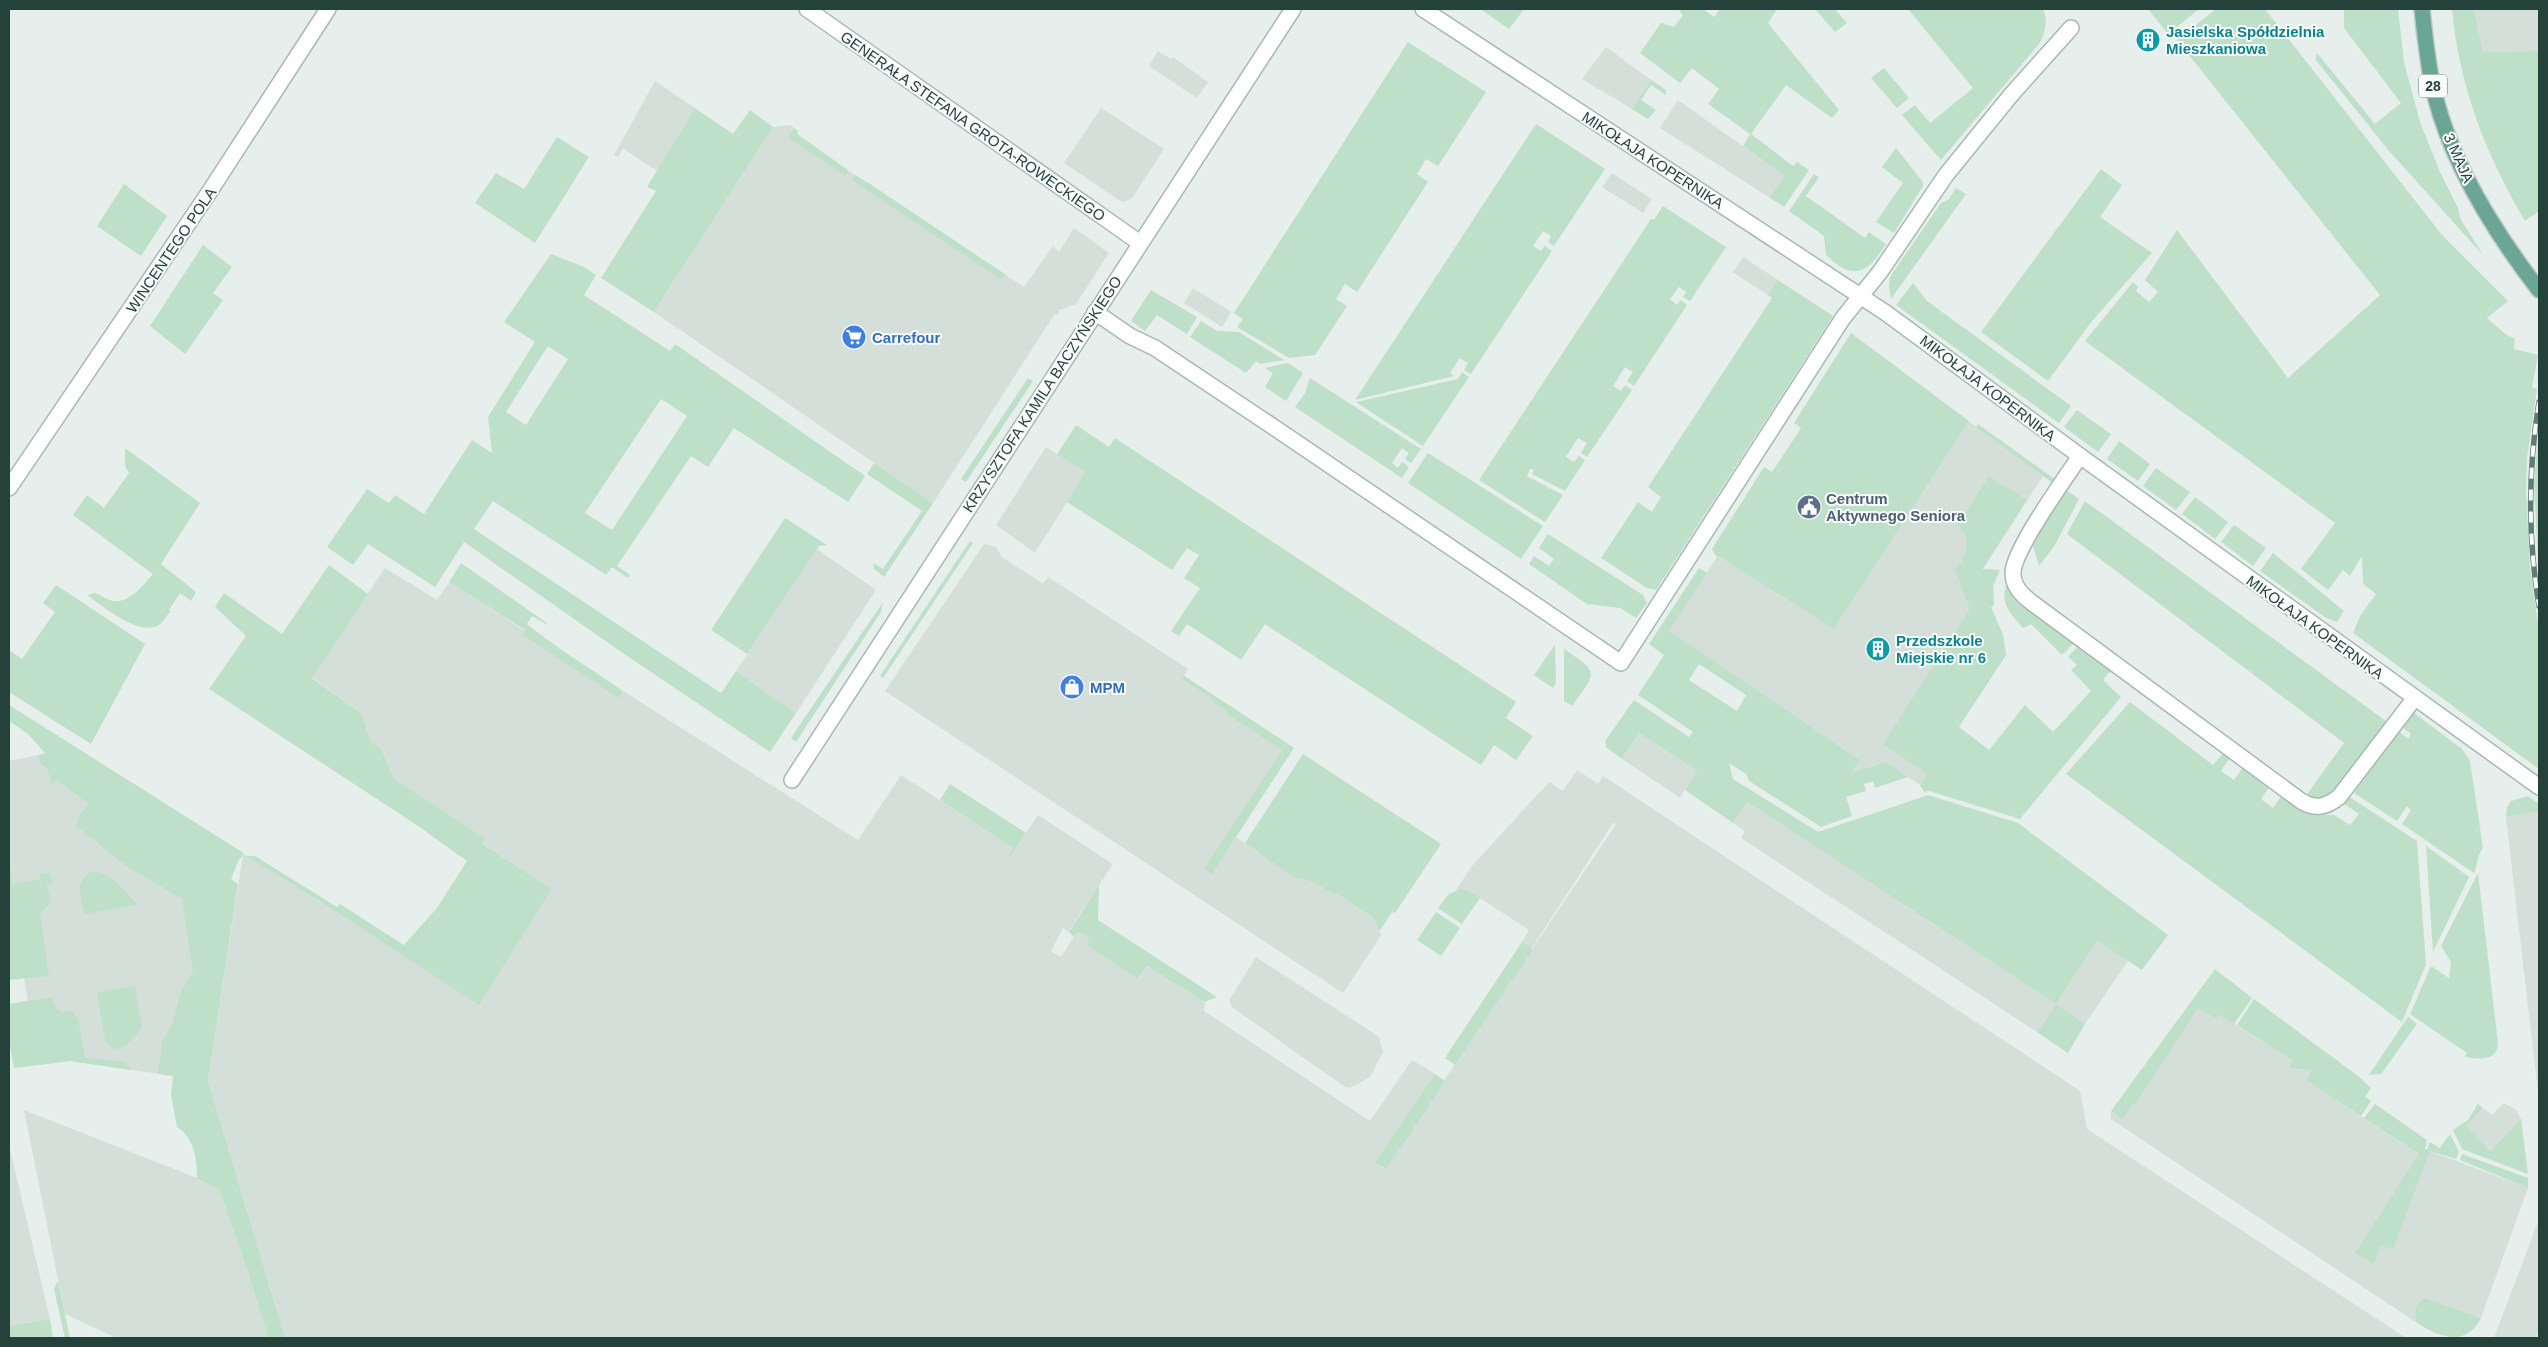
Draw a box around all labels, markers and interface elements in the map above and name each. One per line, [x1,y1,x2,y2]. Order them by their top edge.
place label: Jasielska Spółdzielnia Mieszkaniowa [2166,23,2325,57]
building icon: Jasielska Spółdzielnia Mieszkaniowa [2135,27,2161,53]
street label: GENERAŁA STEFANA GROTA-ROWECKIEGO [837,28,1109,224]
road number: 28 [2419,74,2447,98]
street label: MIKOŁAJA KOPERNIKA [1579,108,1727,212]
street label: 3 MAJA [2441,131,2477,185]
street label: WINCENTEGO POLA [123,184,219,316]
street label: KRZYSZTOFA KAMILA BACZYŃSKIEGO [959,273,1125,515]
supermarket icon: Carrefour [841,324,867,350]
place label: Carrefour [872,329,941,346]
street label: MIKOŁAJA KOPERNIKA [1917,332,2059,444]
place label: Centrum Aktywnego Seniora [1826,490,1966,524]
public building icon: Centrum Aktywnego Seniora [1796,494,1822,520]
street label: MIKOŁAJA KOPERNIKA [2243,572,2387,682]
place label: Przedszkole Miejskie nr 6 [1896,632,1986,666]
building icon: Przedszkole Miejskie nr 6 [1865,636,1891,662]
shop icon: MPM [1059,674,1085,700]
place label: MPM [1090,679,1125,696]

